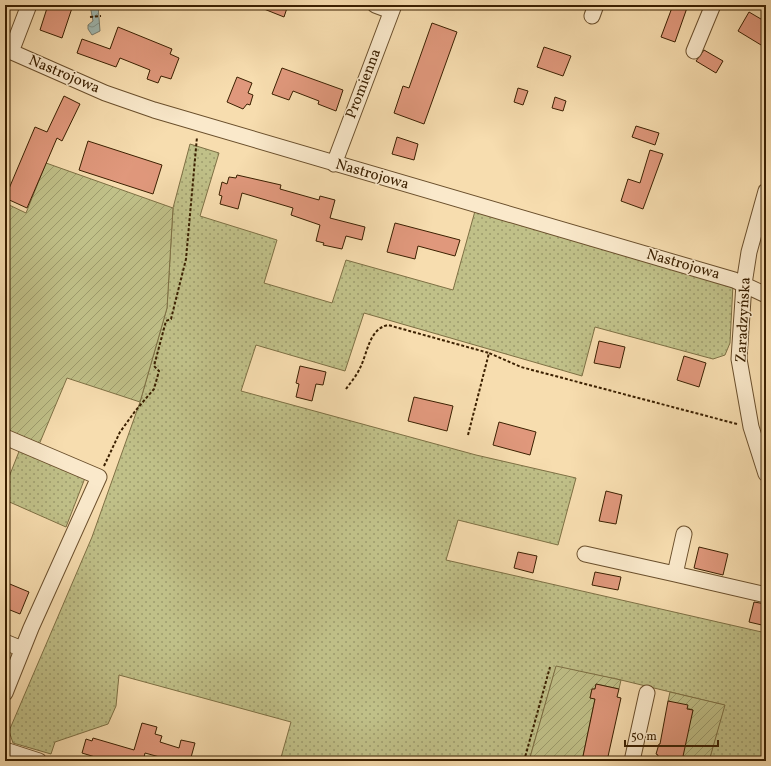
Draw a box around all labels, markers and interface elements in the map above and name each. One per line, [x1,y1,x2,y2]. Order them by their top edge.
street label: Promienna [341,46,387,122]
street label: Nastrojowa [25,51,103,99]
street label: Nastrojowa [333,154,411,196]
street label: Nastrojowa [644,244,722,286]
street label: Zaradzyńska [731,277,757,363]
scale bar [625,722,718,748]
text: 50 m [631,729,657,745]

